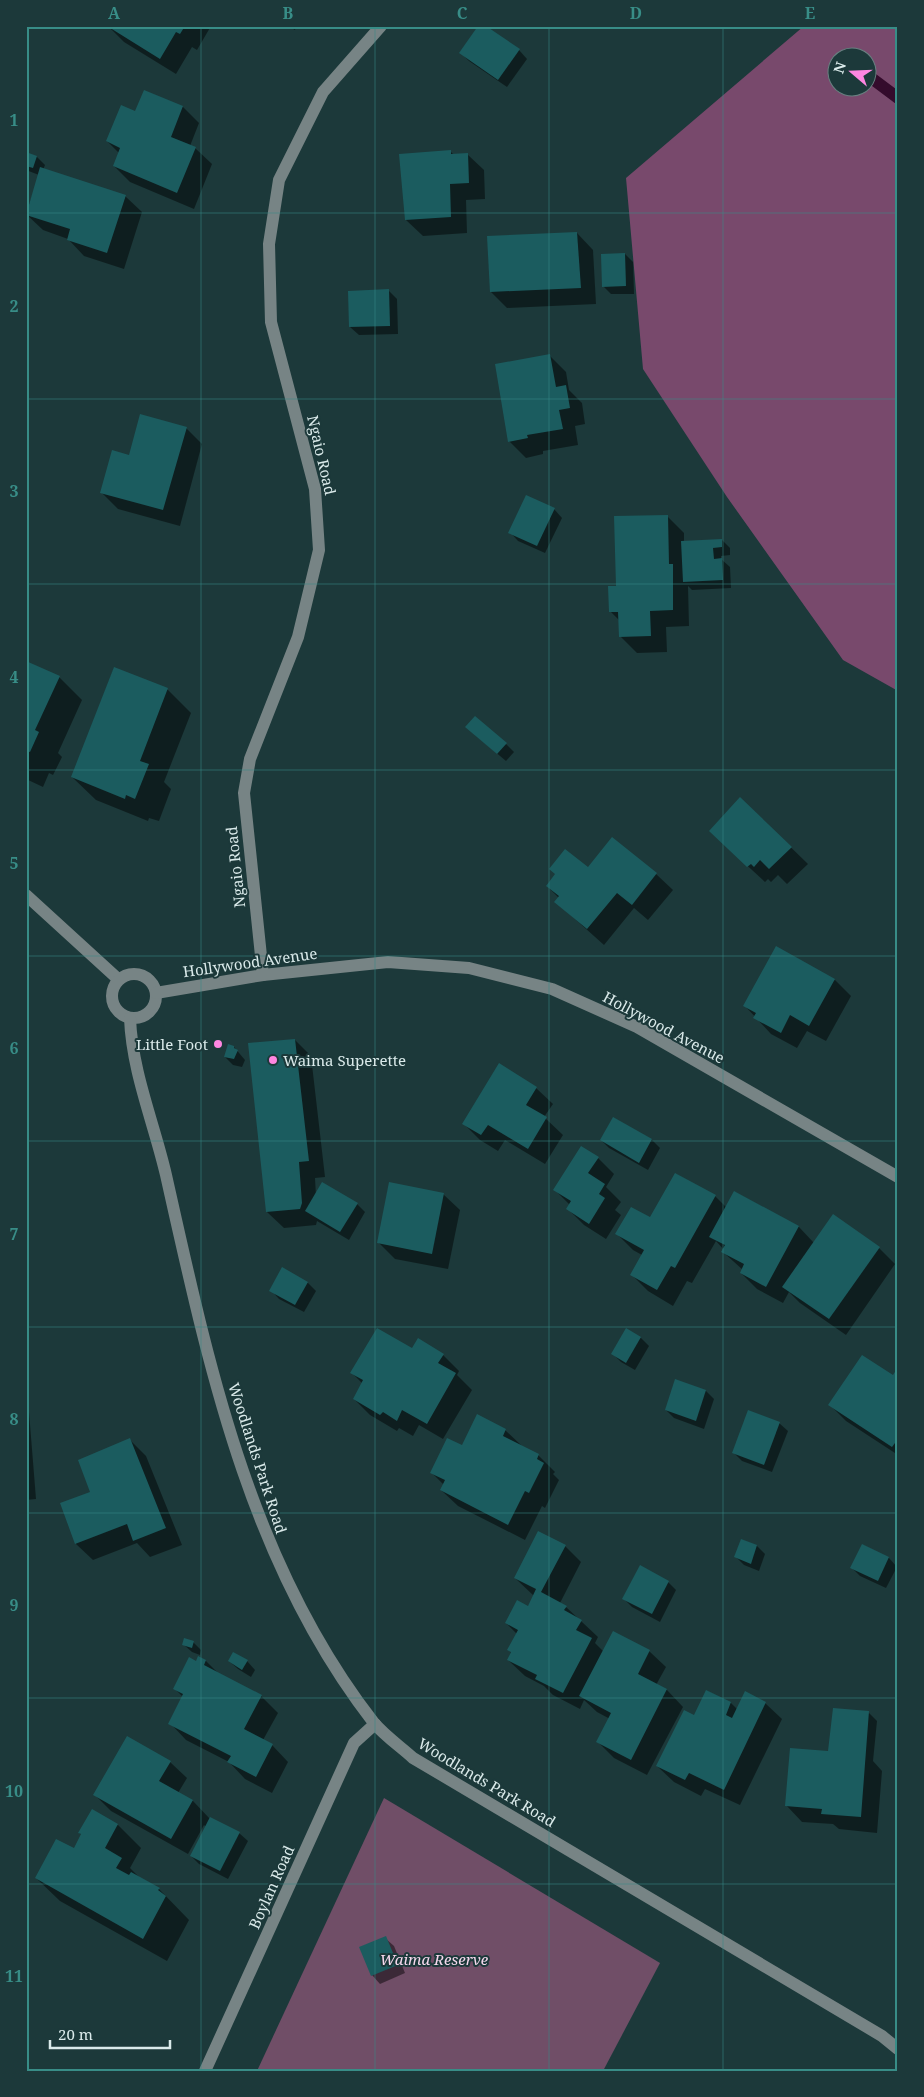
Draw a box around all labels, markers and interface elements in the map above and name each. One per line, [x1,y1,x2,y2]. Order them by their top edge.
text: A [108,2,121,24]
text: B [283,2,294,24]
text: C [457,2,468,24]
text: D [630,2,642,24]
text: E [805,2,815,24]
north arrow [826,48,876,98]
text: N [828,59,850,76]
text: 1 [9,109,19,131]
text: 2 [9,295,19,317]
street label: Ngaio Road [303,413,341,497]
text: 3 [9,480,19,502]
text: 4 [9,666,19,688]
street label: Ngaio Road [221,825,249,909]
text: 5 [9,852,19,874]
street label: Hollywood Avenue [182,943,318,981]
street label: Hollywood Avenue [600,986,728,1068]
place label: Little Foot [136,1034,208,1054]
text: 6 [9,1037,19,1059]
marker: Little Foot [212,1038,224,1050]
place label: Waima Superette [283,1050,406,1070]
marker: Waima Superette [267,1054,279,1066]
text: 7 [9,1223,19,1245]
street label: Woodlands Park Road [224,1380,292,1536]
text: 8 [9,1408,19,1430]
text: 9 [9,1594,19,1616]
street label: Woodlands Park Road [414,1733,560,1831]
text: 10 [5,1780,23,1802]
street label: Boylan Road [244,1842,298,1932]
park label: Waima Reserve [380,1949,489,1969]
text: 11 [5,1965,23,1987]
scale bar [50,2017,170,2049]
text: 20 m [58,2024,93,2044]

